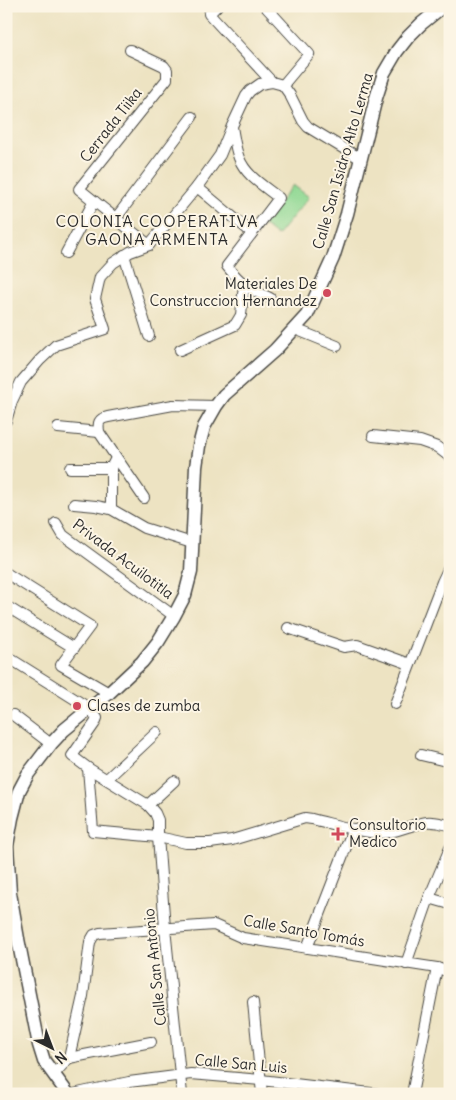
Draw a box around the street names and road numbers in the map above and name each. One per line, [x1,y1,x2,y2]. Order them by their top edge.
street label: Calle San Isidro Alto Lerma [308,70,377,251]
street label: Cerrada Tiika [75,83,146,166]
street label: Privada Acuilotitla [69,514,178,603]
street label: Calle San Antonio [139,907,170,1027]
street label: Calle Santo Tomás [242,910,366,951]
street label: Calle San Luis [194,1050,288,1077]

